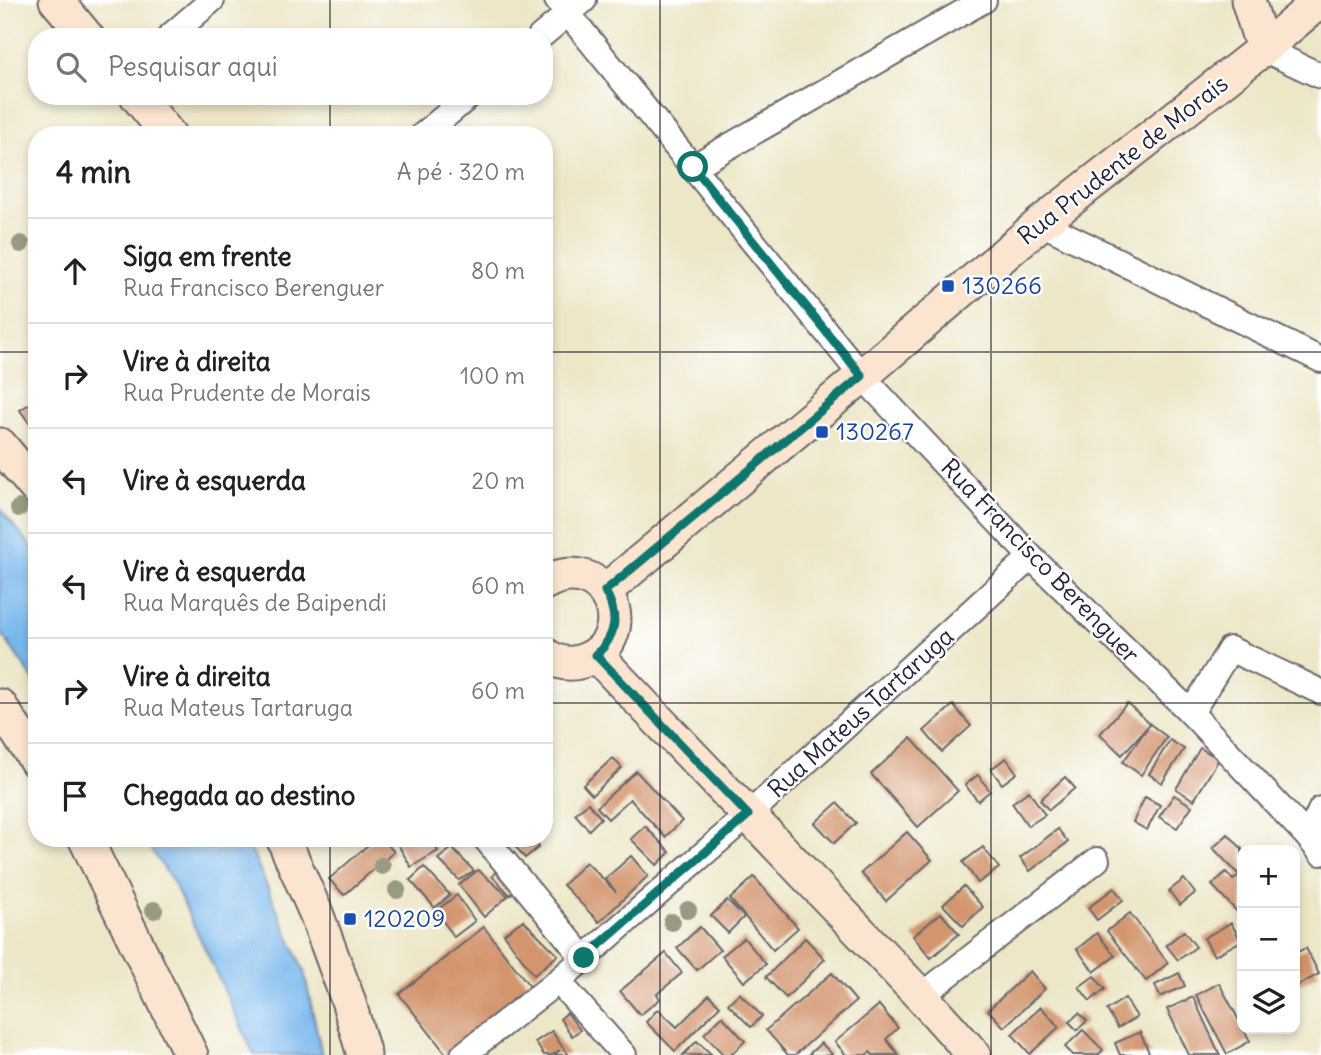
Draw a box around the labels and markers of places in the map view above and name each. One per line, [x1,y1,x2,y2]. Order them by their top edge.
place label: 130266 [962,270,1042,300]
marker: 130266 [940,278,956,294]
place label: 130267 [836,416,914,446]
marker: 130267 [814,424,830,440]
place label: 120209 [364,903,445,933]
marker: 120209 [342,911,358,927]

